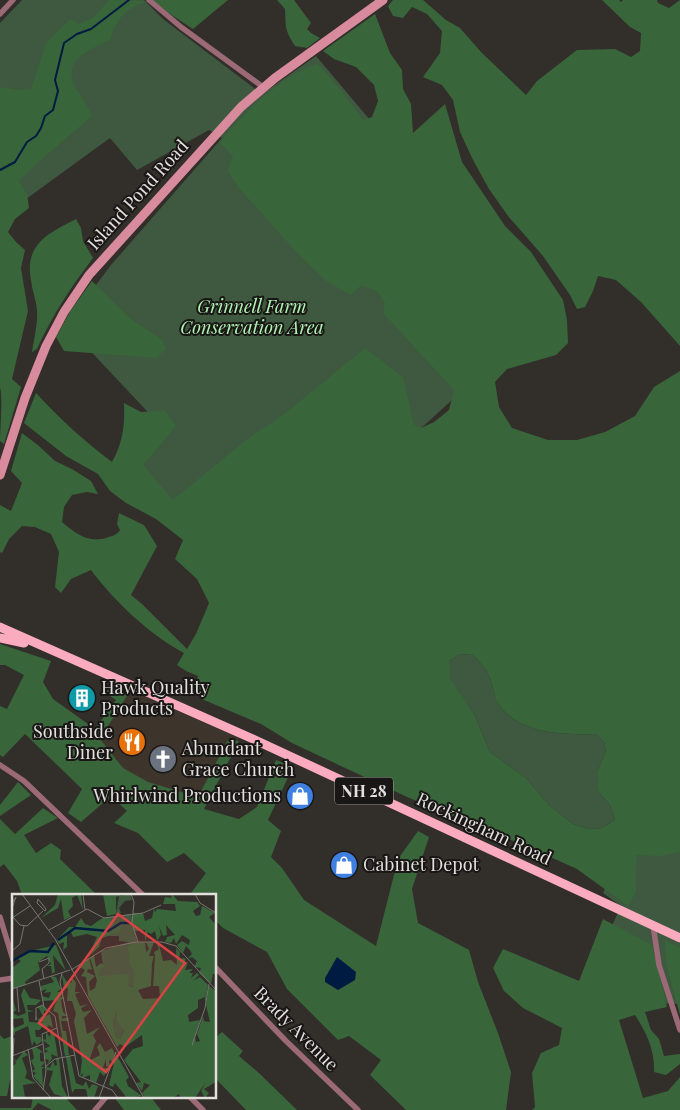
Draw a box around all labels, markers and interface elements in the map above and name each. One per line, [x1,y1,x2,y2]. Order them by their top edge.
street label: Island Pond Road [81,134,194,255]
park label: Grinnell Farm Conservation Area [180,294,324,339]
place label: Hawk Quality Products [101,675,210,720]
building icon: Hawk Quality Products [67,683,97,713]
place label: Southside Diner [33,719,113,764]
restaurant icon: Southside Diner [117,727,147,757]
place label: Abundant Grace Church [181,736,295,781]
church icon: Abundant Grace Church [148,744,178,774]
road number: NH 28 [335,778,393,804]
shop icon: Whirlwind Productions [285,781,315,811]
place label: Whirlwind Productions [92,783,281,807]
street label: Rockingham Road [413,786,556,870]
shop icon: Cabinet Depot [329,850,359,880]
place label: Cabinet Depot [363,852,480,876]
inset map [12,894,216,1098]
street label: Brady Avenue [249,981,344,1076]

